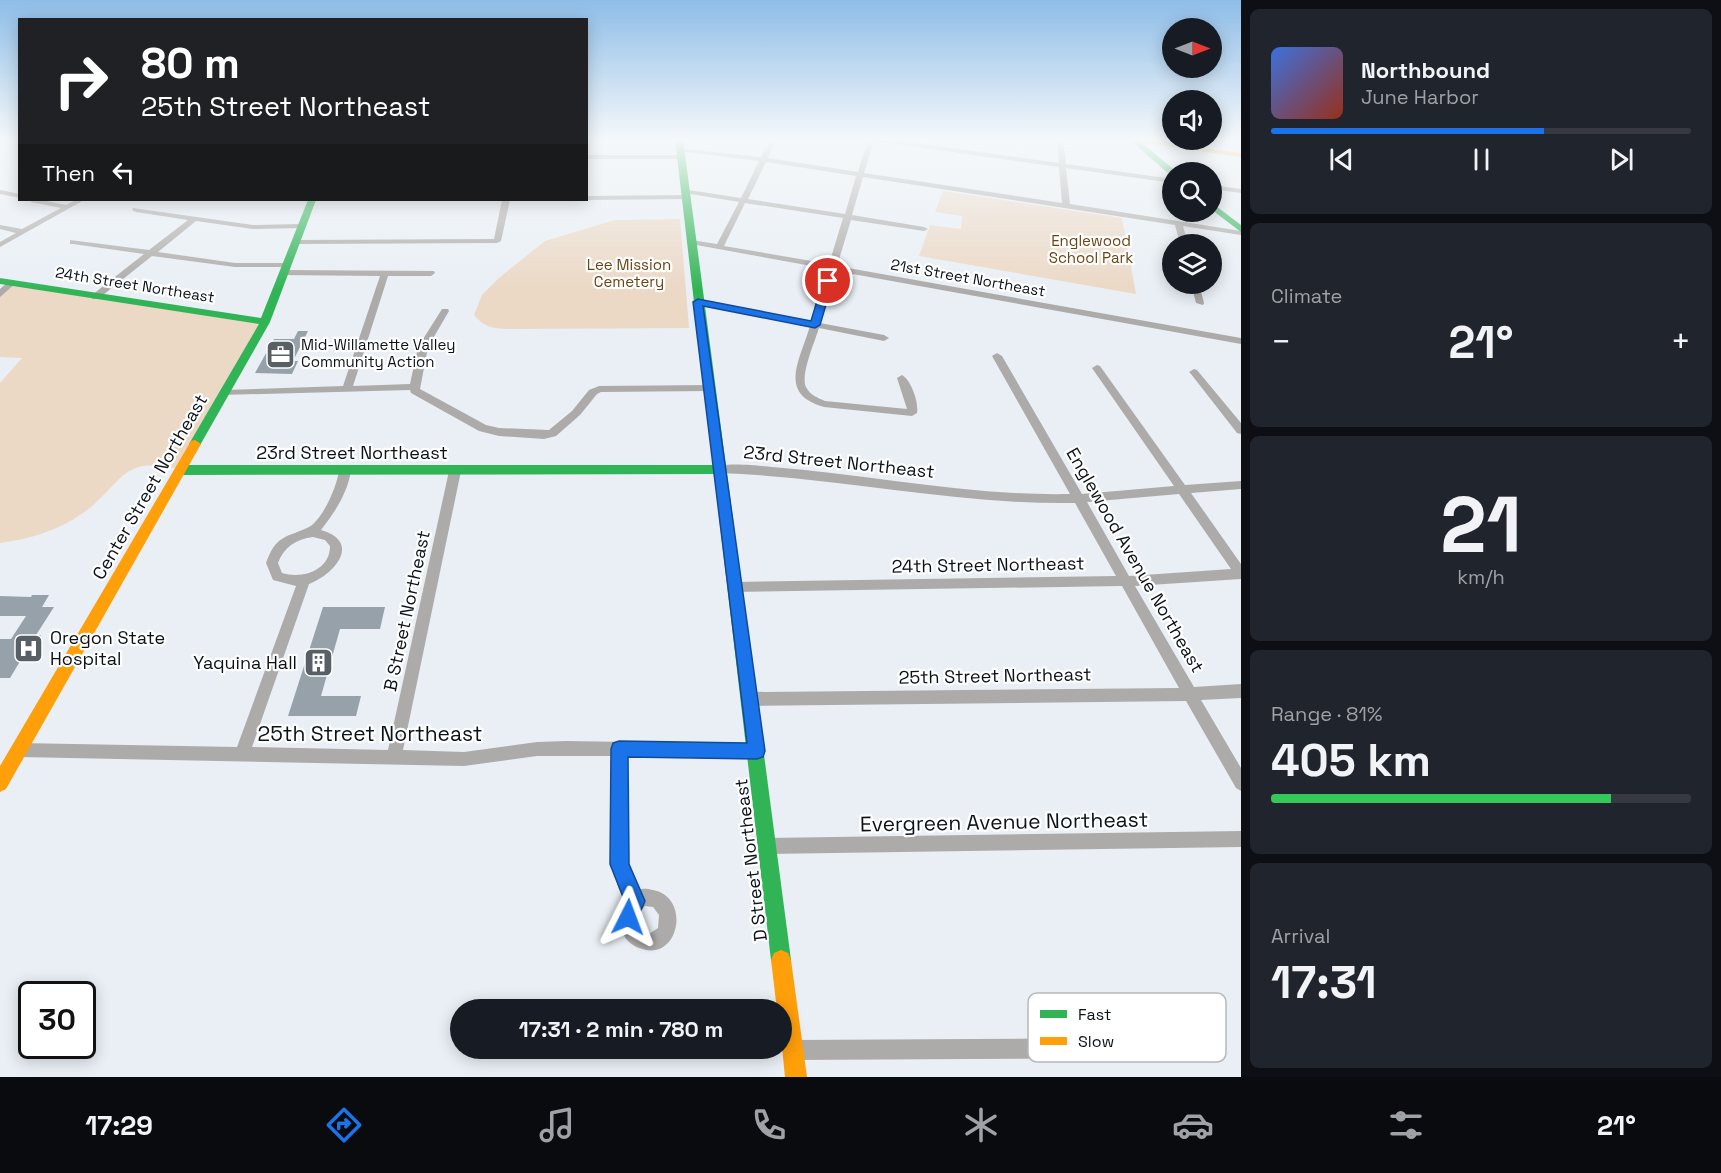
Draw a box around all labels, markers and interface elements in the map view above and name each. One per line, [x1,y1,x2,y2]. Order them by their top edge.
north arrow [1162,18,1222,78]
map controls [1162,18,1222,294]
text: 80 m [141,37,240,90]
icon: right [42,42,120,120]
text: Northbound [1361,56,1490,84]
text: June Harbor [1361,84,1479,110]
text: 25th Street Northeast [141,89,430,124]
button: sound [1162,90,1222,150]
icon: previous [1325,143,1358,176]
icon: pause [1465,143,1498,176]
icon: next [1605,143,1638,176]
icon: left [107,156,140,189]
text: Then [42,159,95,187]
button: search [1162,162,1222,222]
park label: Englewood School Park [1049,231,1133,267]
button: layers [1162,234,1222,294]
park label: Lee Mission Cemetery [587,255,671,291]
pin [802,255,853,306]
street label: 21st Street Northeast [889,255,1047,300]
street label: 24th Street Northeast [54,263,216,306]
icon: arrive [811,264,844,297]
text: Climate [1271,283,1342,309]
text: 21° [1449,314,1513,371]
text: − [1271,321,1291,363]
text: + [1671,321,1691,363]
place label: Mid-Willamette Valley Community Action [301,335,455,371]
office icon: Mid-Willamette Valley Community Action [264,338,296,370]
street label: Center Street Northeast [87,390,212,584]
street label: 23rd Street Northeast [743,440,936,483]
street label: 23rd Street Northeast [256,441,448,464]
street label: Englewood Avenue Northeast [1061,443,1209,676]
text: 21 [1440,475,1522,575]
street label: B Street Northeast [378,528,435,693]
street label: 24th Street Northeast [891,551,1085,578]
text: km/h [1457,564,1505,590]
place label: Oregon State Hospital [50,626,165,670]
hospital icon: Oregon State Hospital [13,632,45,664]
building icon: Yaquina Hall [302,647,334,679]
place label: Yaquina Hall [193,651,297,674]
street label: 25th Street Northeast [898,662,1092,689]
text: Range · 81% [1271,701,1382,727]
street label: 25th Street Northeast [257,720,483,747]
text: 405 km [1271,732,1431,789]
street label: D Street Northeast [729,777,772,943]
street label: Evergreen Avenue Northeast [860,805,1148,838]
position arrow [596,885,660,949]
text: Arrival [1271,923,1330,949]
text: 17:31 [1271,954,1377,1011]
speed limit sign: 30 [18,981,96,1059]
legend [1028,993,1226,1062]
text: Fast [1078,1004,1111,1025]
text: 17:31 · 2 min · 780 m [519,1015,723,1043]
text: Slow [1078,1031,1114,1052]
icon: directions [323,1104,365,1146]
icon: music [536,1104,578,1146]
icon: phone [748,1104,790,1146]
icon: climate [960,1104,1002,1146]
icon: car [1172,1104,1214,1146]
icon: filters [1385,1104,1427,1146]
text: 17:29 [85,1108,153,1143]
text: 21° [1597,1108,1636,1143]

